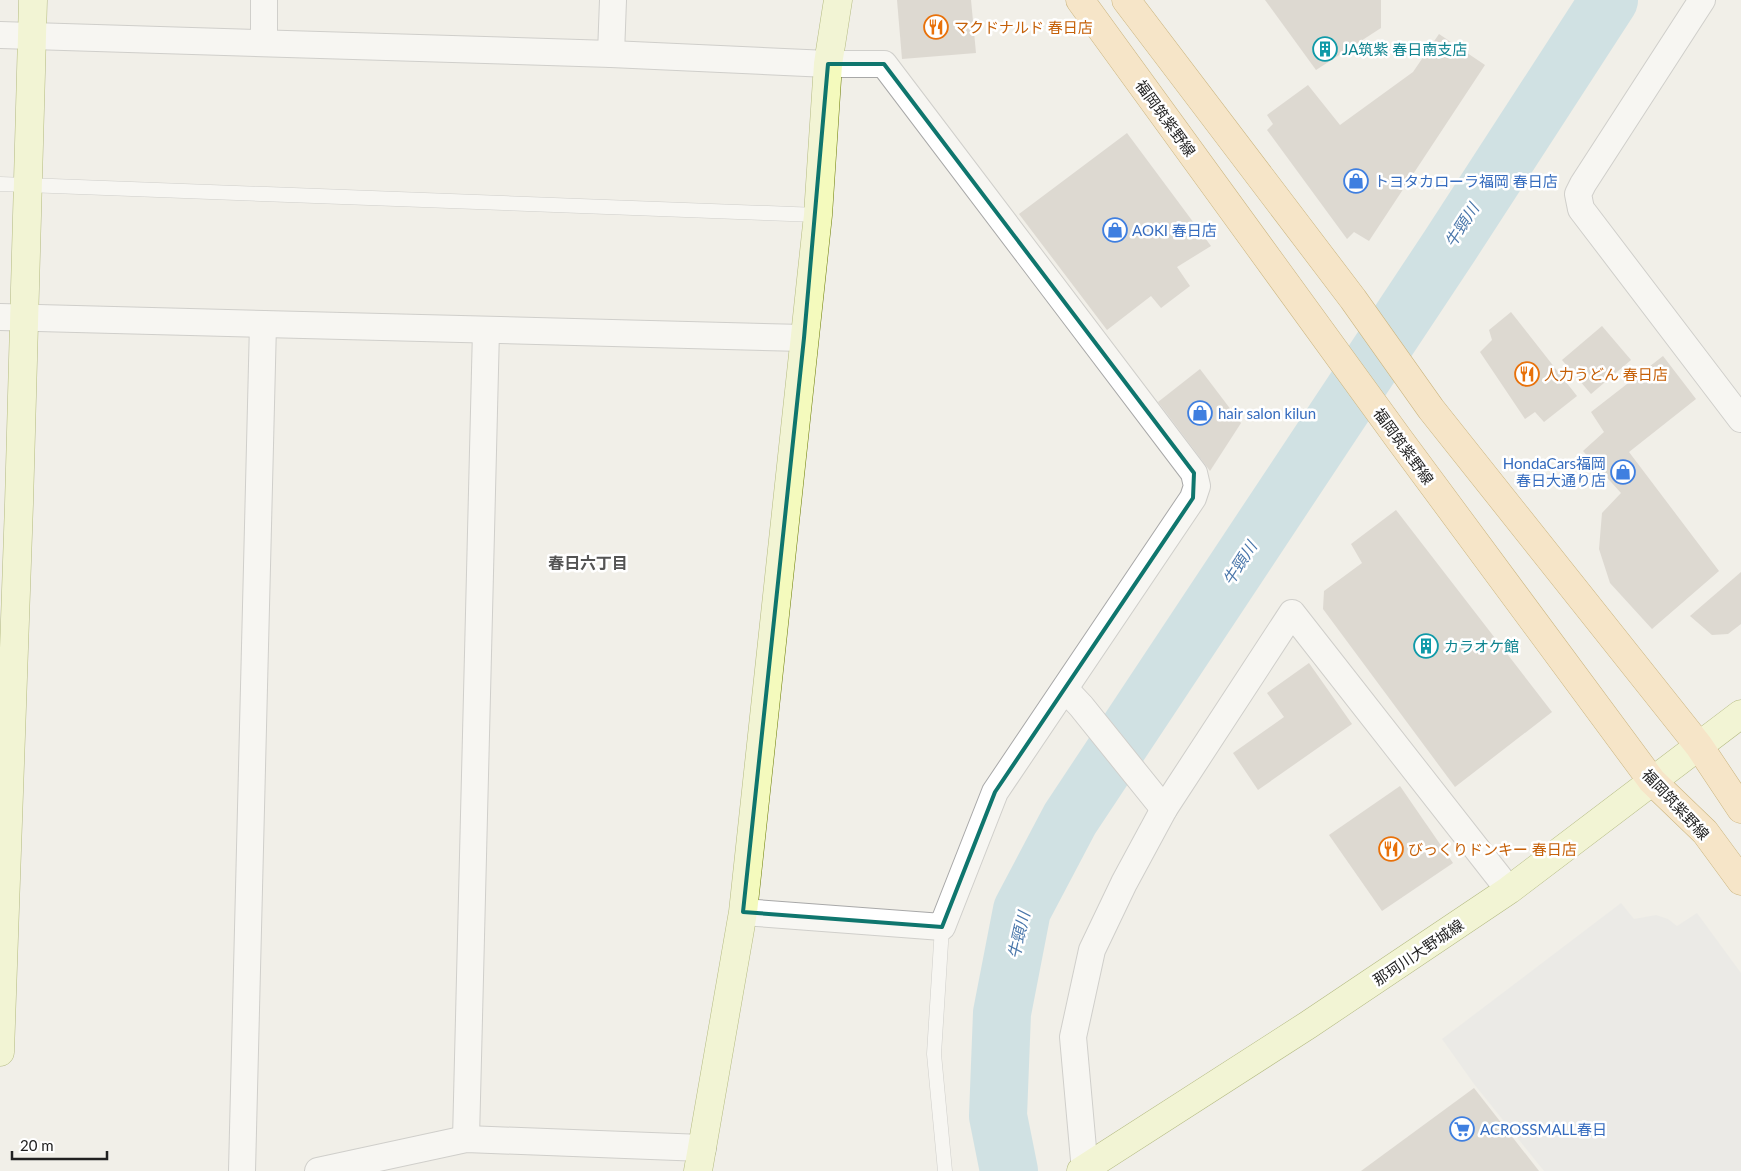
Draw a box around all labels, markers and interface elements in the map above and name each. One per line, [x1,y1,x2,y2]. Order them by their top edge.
restaurant icon: マクドナルド 春日店 [923,14,949,40]
place label: マクドナルド 春日店 [954,18,1093,36]
building icon: JA筑紫 春日南支店 [1312,36,1338,62]
place label: JA筑紫 春日南支店 [1342,40,1467,58]
street label: 福岡筑紫野線 [1132,76,1200,160]
shop icon: トヨタカローラ福岡 春日店 [1343,168,1369,194]
place label: トヨタカローラ福岡 春日店 [1374,172,1558,190]
water label: 牛頸川 [1440,198,1483,250]
shop icon: AOKI 春日店 [1102,217,1128,243]
place label: AOKI 春日店 [1132,221,1217,239]
restaurant icon: 人力うどん 春日店 [1514,361,1540,387]
place label: 人力うどん 春日店 [1544,365,1668,383]
shop icon: hair salon kilun [1187,400,1213,426]
place label: hair salon kilun [1218,404,1316,422]
street label: 福岡筑紫野線 [1370,404,1438,488]
place label: HondaCars福岡 春日大通り店 [1503,454,1606,489]
shop icon: HondaCars福岡 春日大通り店 [1610,459,1636,485]
water label: 牛頸川 [1218,536,1261,588]
district label: 春日六丁目 [548,553,628,572]
building icon: カラオケ館 [1413,633,1439,659]
place label: カラオケ館 [1444,637,1519,655]
street label: 福岡筑紫野線 [1639,765,1713,843]
restaurant icon: びっくりドンキー 春日店 [1378,836,1404,862]
place label: びっくりドンキー 春日店 [1408,840,1577,858]
water label: 牛頸川 [1003,908,1033,961]
street label: 那珂川大野城線 [1369,915,1467,989]
supermarket icon: ACROSSMALL春日 [1449,1116,1475,1142]
place label: ACROSSMALL春日 [1480,1120,1607,1138]
scale bar [12,1128,108,1160]
text: 20 m [20,1136,54,1154]

